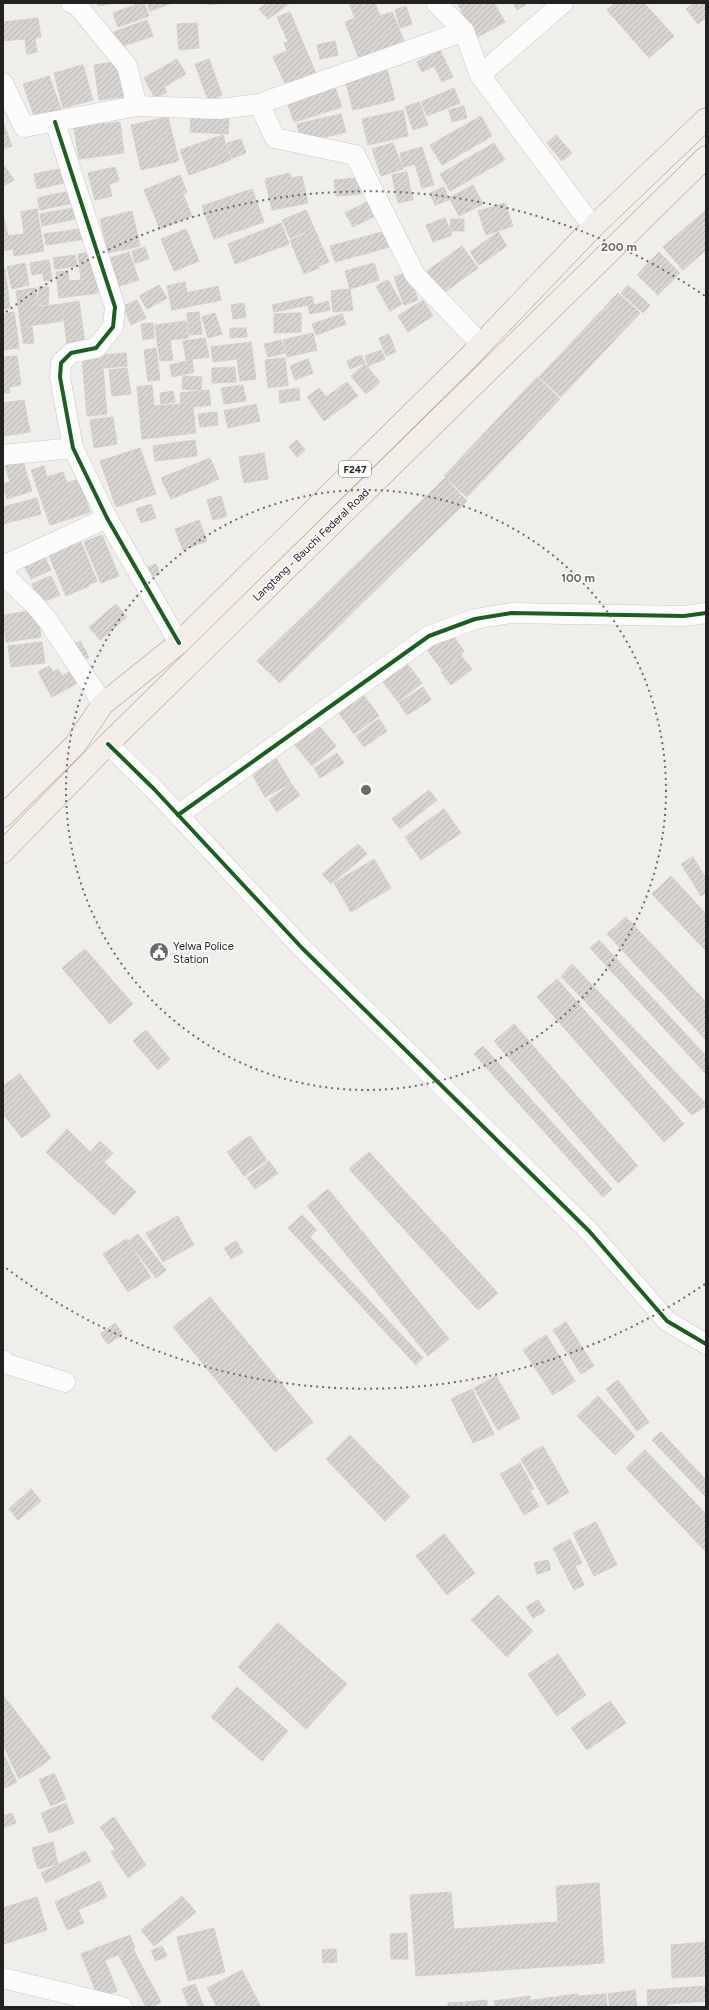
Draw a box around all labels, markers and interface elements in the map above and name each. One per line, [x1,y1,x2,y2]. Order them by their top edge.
text: 200 m [601,240,637,254]
road number: F247 [339,461,371,477]
street label: Langtang - Bauchi Federal Road [250,486,372,604]
text: 100 m [561,571,595,585]
centre of rings [359,783,373,797]
place label: Yelwa Police Station [173,940,234,966]
public building icon: Yelwa Police Station [148,941,170,963]

